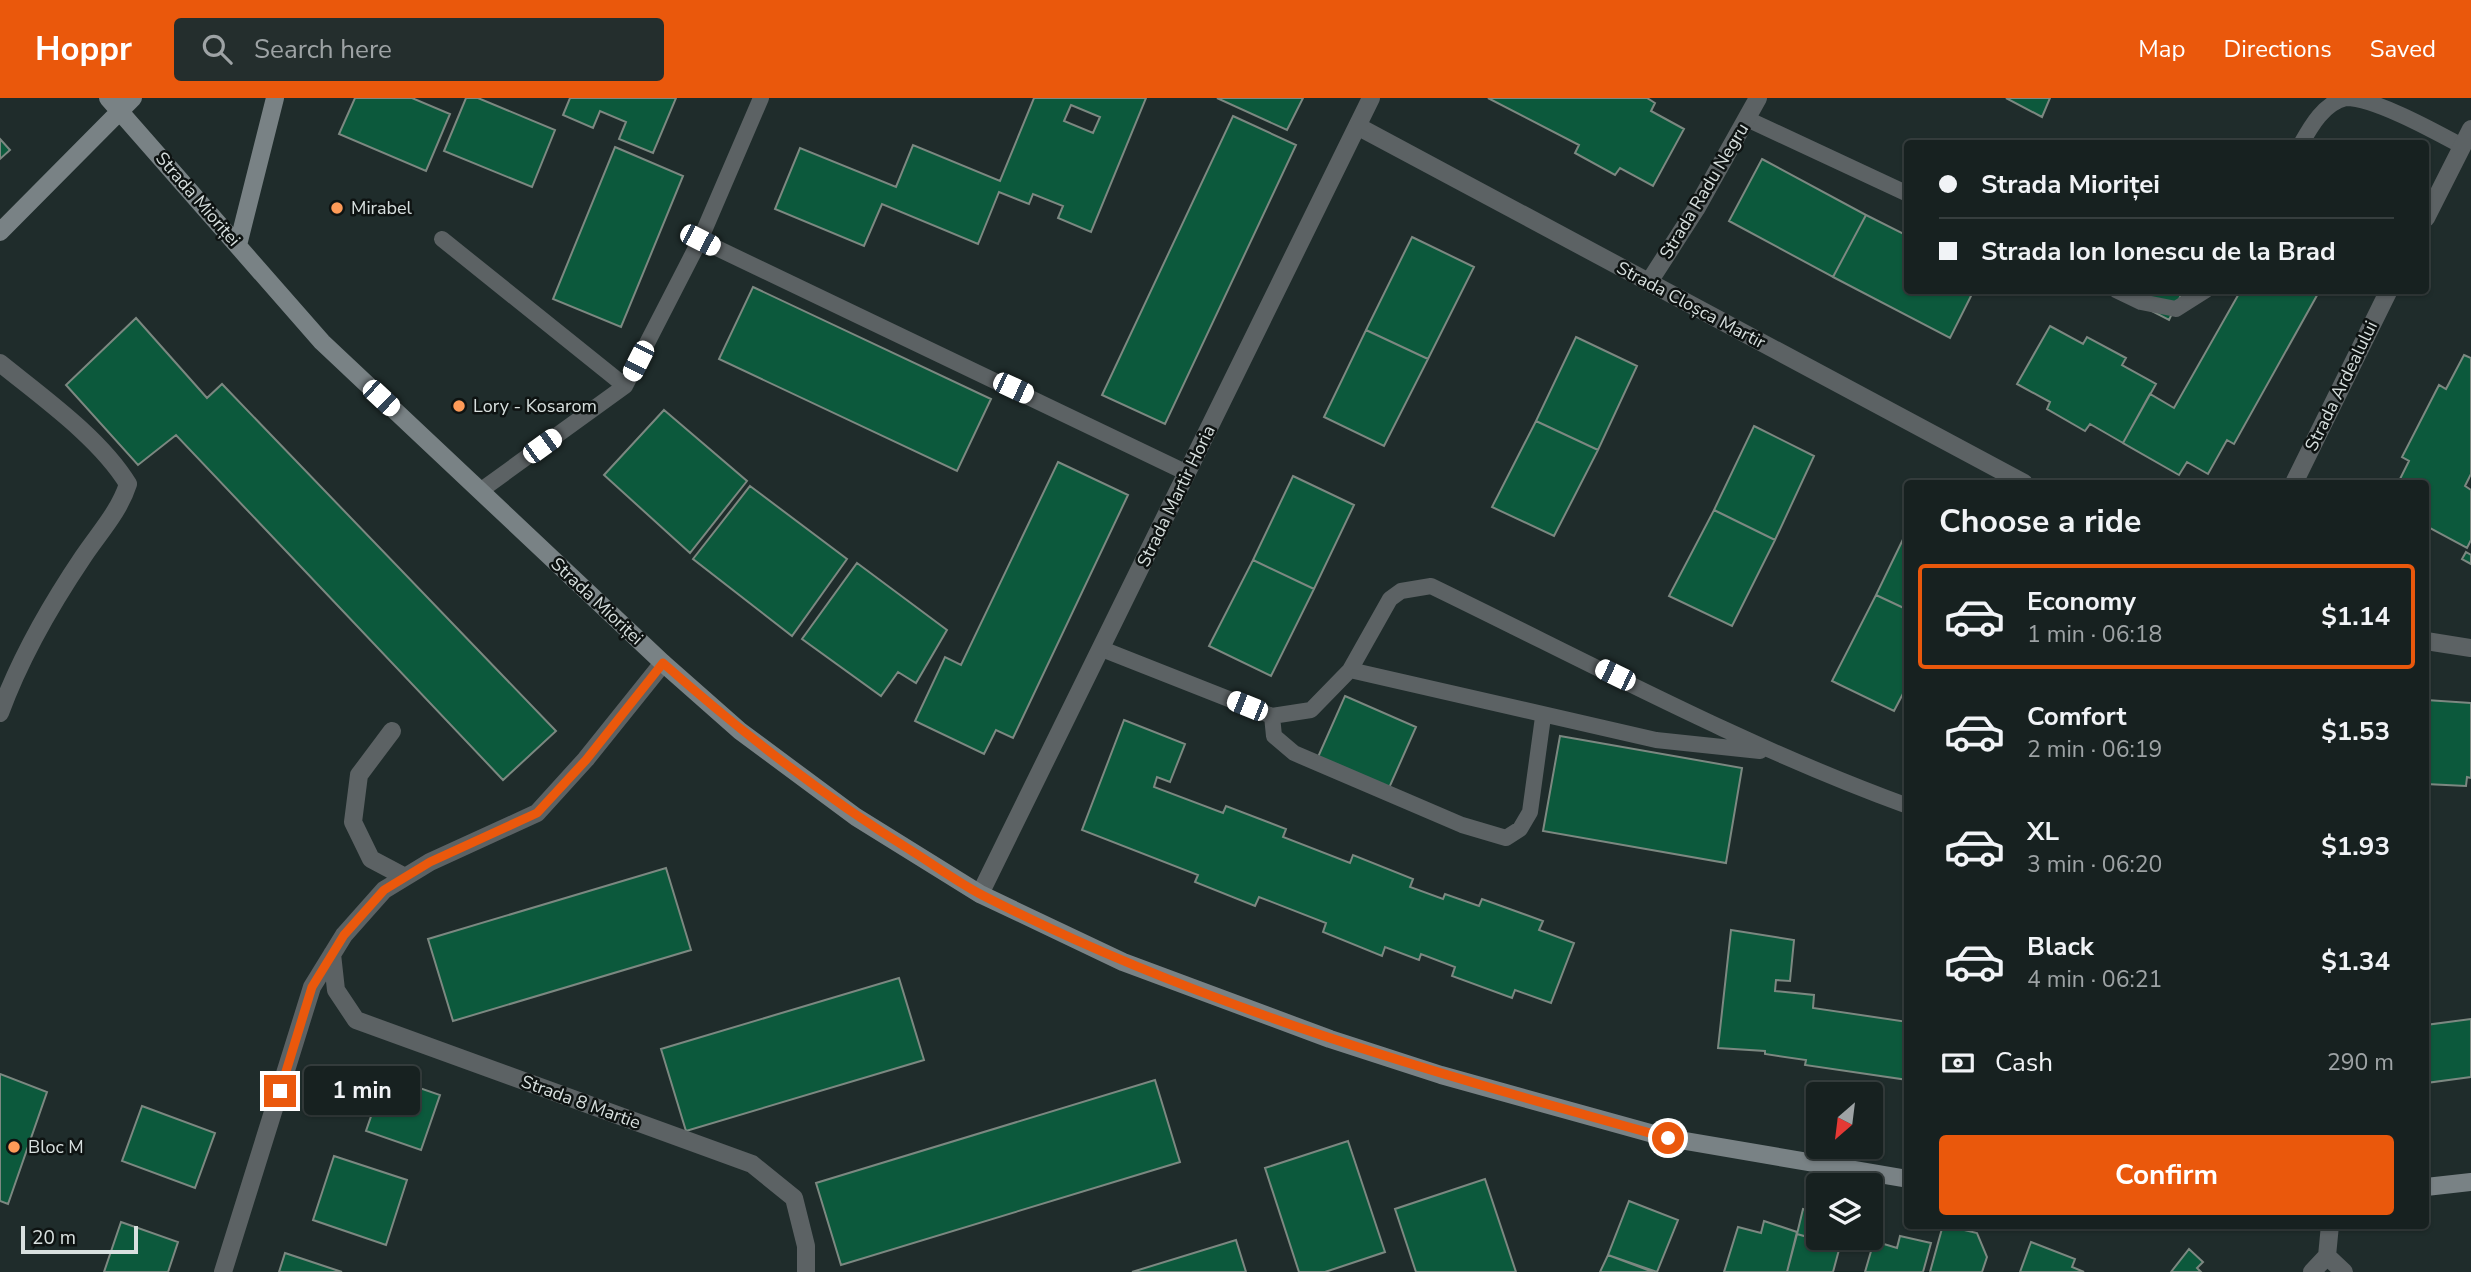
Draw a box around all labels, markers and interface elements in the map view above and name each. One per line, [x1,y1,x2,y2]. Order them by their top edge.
search box [174,18,664,81]
text: Hoppr [35,27,132,72]
icon: search [198,30,236,68]
text: Search here [254,32,392,67]
text: Map [2138,33,2185,65]
text: Directions [2223,33,2332,65]
text: Saved [2370,33,2436,65]
street label: Strada Radu Negru [1654,119,1754,263]
street label: Strada Mioriței [150,147,246,251]
text: Strada Mioriței [1981,167,2160,202]
place label: Mirabel [351,196,413,220]
marker: Mirabel [329,200,345,216]
car [677,221,724,259]
text: Strada Ion Ionescu de la Brad [1981,234,2336,269]
street label: Strada Cloșca Martir [1612,256,1770,355]
street label: Strada Ardealului [2299,317,2383,455]
car [620,338,657,384]
car [990,370,1037,406]
car [359,376,404,420]
place label: Lory - Kosarom [473,394,597,418]
marker: Lory - Kosarom [451,398,467,414]
street label: Strada Martir Horia [1131,421,1221,571]
car [519,425,566,467]
text: Choose a ride [1939,500,2141,543]
street label: Strada Mioriței [546,552,648,650]
text: Economy [2027,584,2136,619]
icon: car [1943,585,2006,648]
text: $1.14 [2321,599,2390,634]
text: 1 min · 06:18 [2027,619,2162,650]
car [1592,656,1639,694]
car [1224,688,1271,724]
text: Comfort [2027,699,2127,734]
icon: car [1943,700,2006,763]
text: $1.53 [2321,714,2390,749]
text: 2 min · 06:19 [2027,734,2162,765]
text: XL [2027,814,2059,849]
icon: car [1943,815,2006,878]
text: $1.93 [2321,829,2390,864]
text: 3 min · 06:20 [2027,849,2162,880]
text: Black [2027,929,2094,964]
icon: car [1943,930,2006,993]
text: $1.34 [2321,944,2390,979]
text: 4 min · 06:21 [2027,964,2162,995]
icon: cash [1939,1044,1977,1082]
text: Cash [1995,1045,2053,1080]
text: 290 m [2327,1047,2394,1078]
callout: 1 min [304,1066,420,1116]
street label: Strada 8 Martie [518,1069,644,1135]
route end [264,1075,296,1107]
text: 1 min [332,1075,392,1106]
north arrow [1806,1082,1883,1158]
map controls [1806,1082,1883,1250]
route start [1652,1122,1684,1154]
place label: Bloc M [28,1135,84,1159]
button: Confirm [1939,1135,2394,1215]
marker: Bloc M [6,1139,22,1155]
button: layers [1806,1173,1883,1250]
scale bar [21,1223,138,1255]
text: 20 m [32,1225,76,1251]

